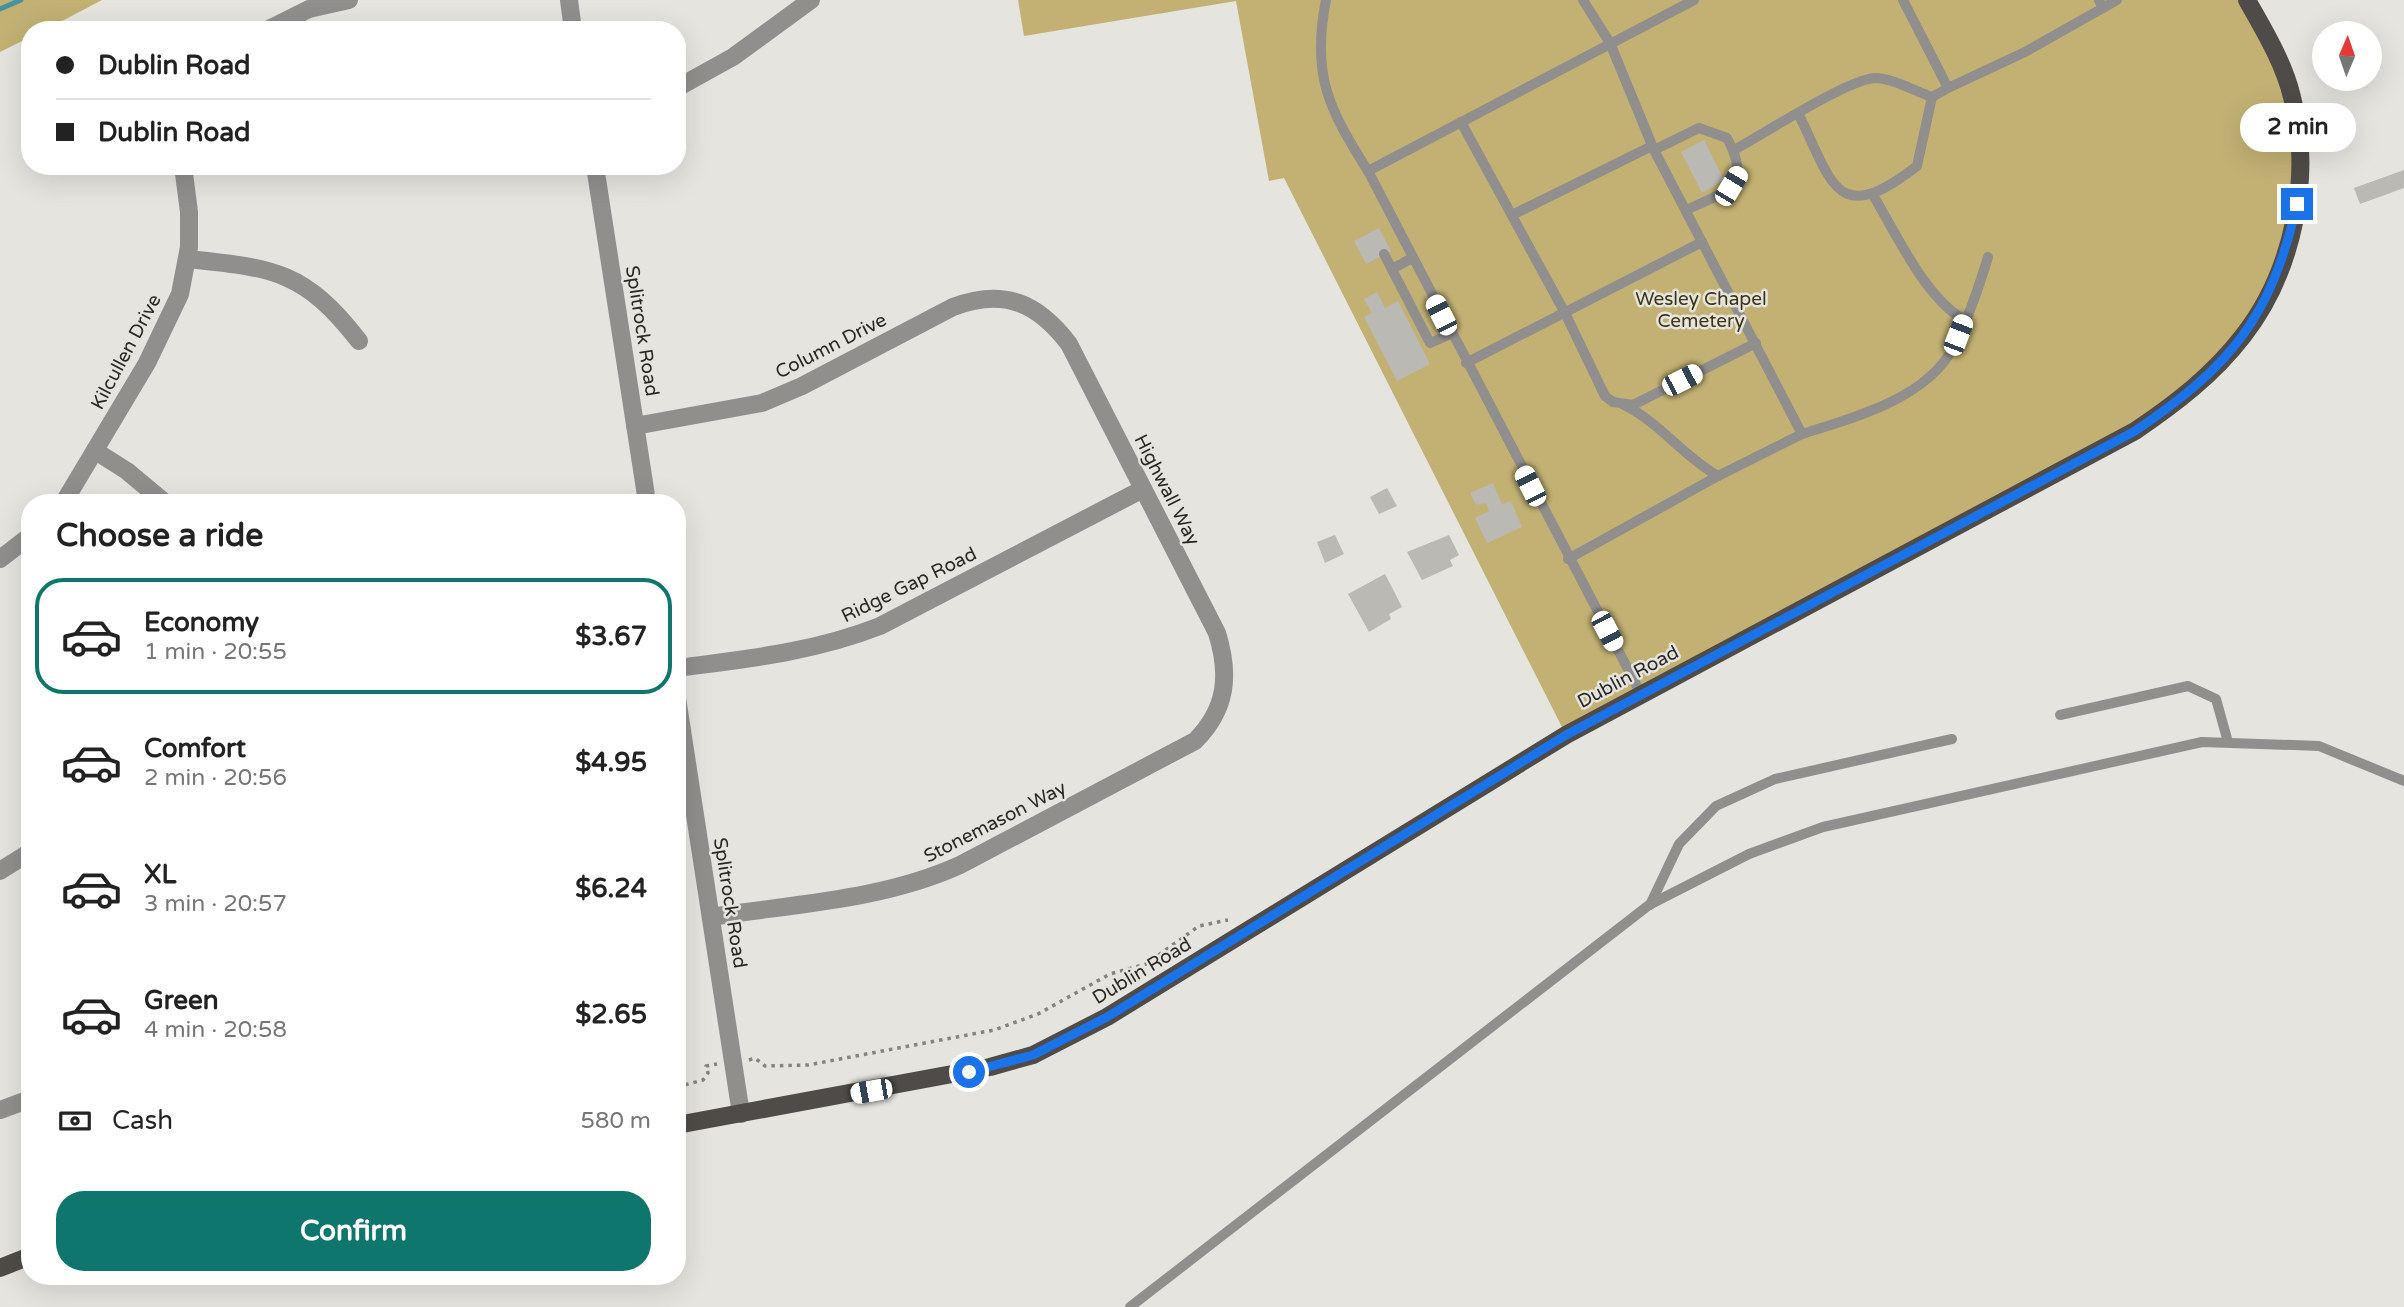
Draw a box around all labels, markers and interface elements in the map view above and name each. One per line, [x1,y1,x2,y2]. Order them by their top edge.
north arrow [2312,21,2382,91]
map controls [2312,21,2382,91]
text: Dublin Road [98,50,250,81]
callout: 2 min [2239,102,2355,152]
text: 2 min [2267,113,2329,141]
text: Dublin Road [98,117,250,148]
car [1712,163,1751,209]
route end [2281,188,2313,220]
street label: Splitrock Road [621,264,663,398]
park label: Wesley Chapel Cemetery [1635,288,1767,332]
street label: Kilcullen Drive [86,291,166,413]
car [1423,292,1460,338]
street label: Column Drive [772,309,890,383]
car [1941,312,1976,358]
car [1659,361,1706,399]
street label: Highwall Way [1130,431,1204,549]
car [1512,463,1549,509]
text: Choose a ride [56,517,263,555]
street label: Ridge Gap Road [838,543,980,627]
icon: car [60,605,123,668]
text: Economy [144,607,259,638]
car [1588,608,1627,654]
text: $3.67 [575,621,647,652]
text: 1 min · 20:55 [144,638,287,666]
street label: Dublin Road [1574,641,1682,713]
icon: car [60,731,123,794]
text: Comfort [144,733,246,764]
text: $4.95 [575,747,647,778]
text: 2 min · 20:56 [144,764,287,792]
street label: Stonemason Way [920,777,1070,867]
street label: Splitrock Road [709,836,751,970]
icon: car [60,857,123,920]
text: XL [144,859,176,890]
text: $6.24 [575,873,647,904]
text: 3 min · 20:57 [144,890,287,918]
street label: Dublin Road [1089,933,1195,1009]
icon: car [60,983,123,1046]
text: Green [144,985,219,1016]
text: $2.65 [575,999,647,1030]
text: 4 min · 20:58 [144,1016,287,1044]
route start [953,1056,985,1088]
car [849,1077,894,1105]
icon: cash [56,1102,94,1140]
text: Cash [112,1105,173,1136]
text: 580 m [581,1107,651,1135]
button: Confirm [56,1191,651,1271]

